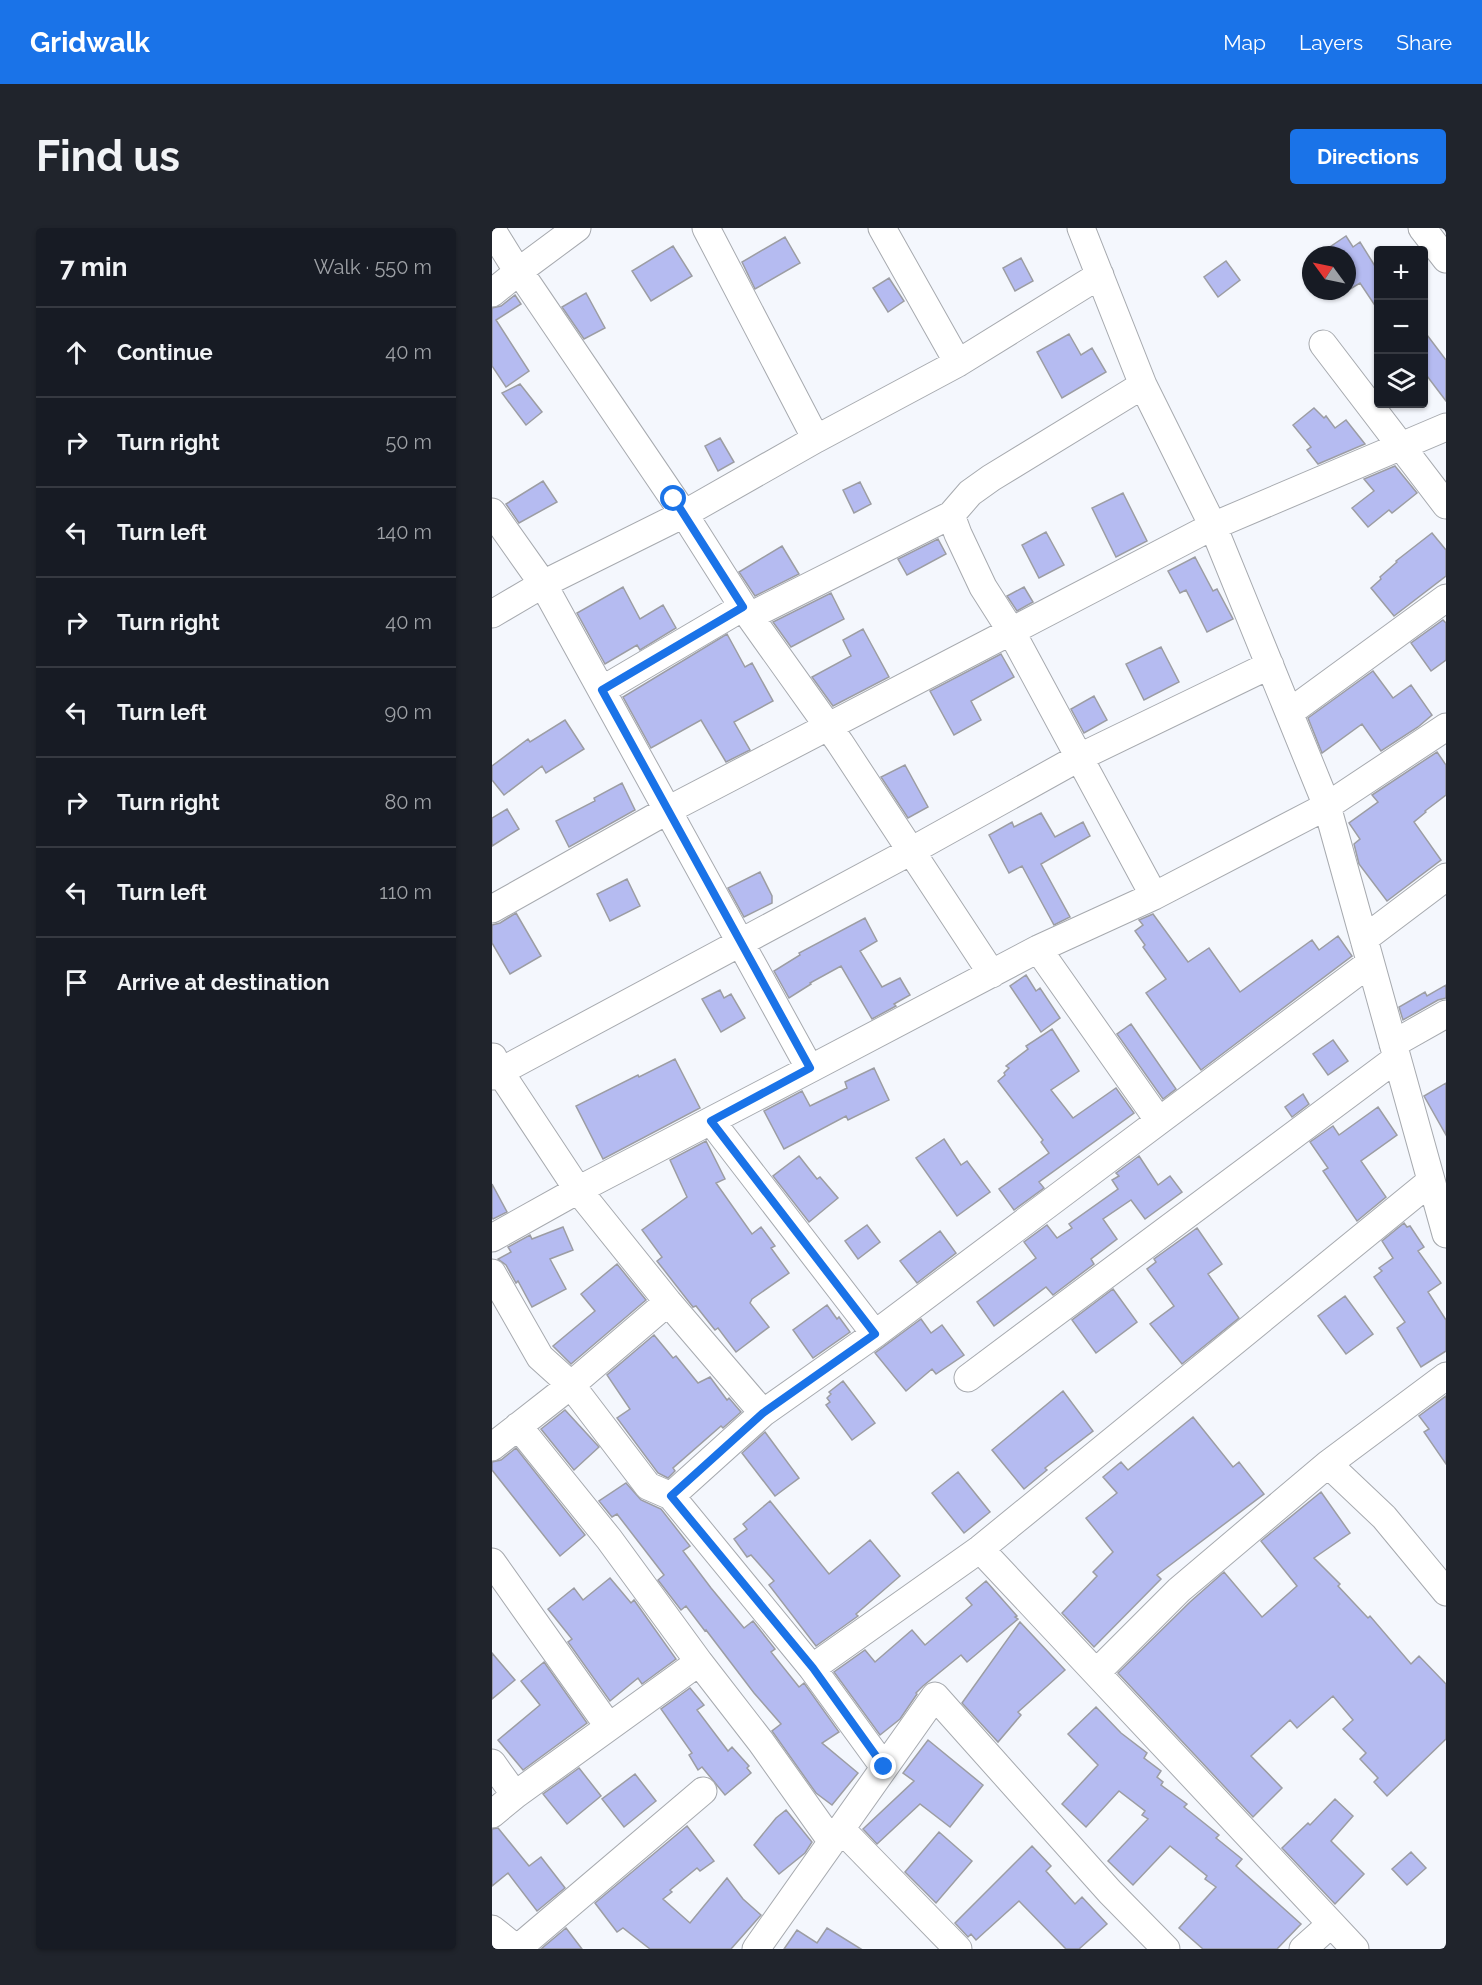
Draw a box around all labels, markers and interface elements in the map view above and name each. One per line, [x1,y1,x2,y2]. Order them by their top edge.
text: Gridwalk [30,26,150,59]
text: Map [1223,30,1266,55]
text: Layers [1299,30,1363,55]
text: Share [1396,30,1452,55]
button: Directions [1290,129,1446,184]
text: Find us [36,132,180,181]
north arrow [1302,246,1356,300]
map controls [1374,246,1428,408]
button: + [1374,246,1428,300]
text: 7 min [60,252,127,282]
text: Walk · 550 m [314,255,432,279]
button: − [1374,300,1428,354]
icon: ahead [60,336,93,369]
text: Continue [117,339,213,365]
text: 40 m [385,340,432,364]
button: layers [1374,354,1428,408]
icon: right [60,426,93,459]
text: Turn right [117,429,220,455]
text: 50 m [385,430,432,454]
route start [660,485,686,511]
icon: left [60,516,93,549]
text: Turn left [117,519,207,545]
text: 140 m [377,520,432,544]
icon: right [60,606,93,639]
text: Turn right [117,609,220,635]
text: 40 m [385,610,432,634]
icon: left [60,696,93,729]
text: Turn left [117,699,207,725]
text: 90 m [385,700,432,724]
icon: right [60,786,93,819]
text: Turn right [117,789,220,815]
text: 80 m [384,790,432,814]
icon: left [60,876,93,909]
text: Turn left [117,879,207,905]
text: 110 m [379,880,432,904]
icon: arrive [60,966,93,999]
text: Arrive at destination [117,969,330,995]
route end [870,1753,896,1779]

